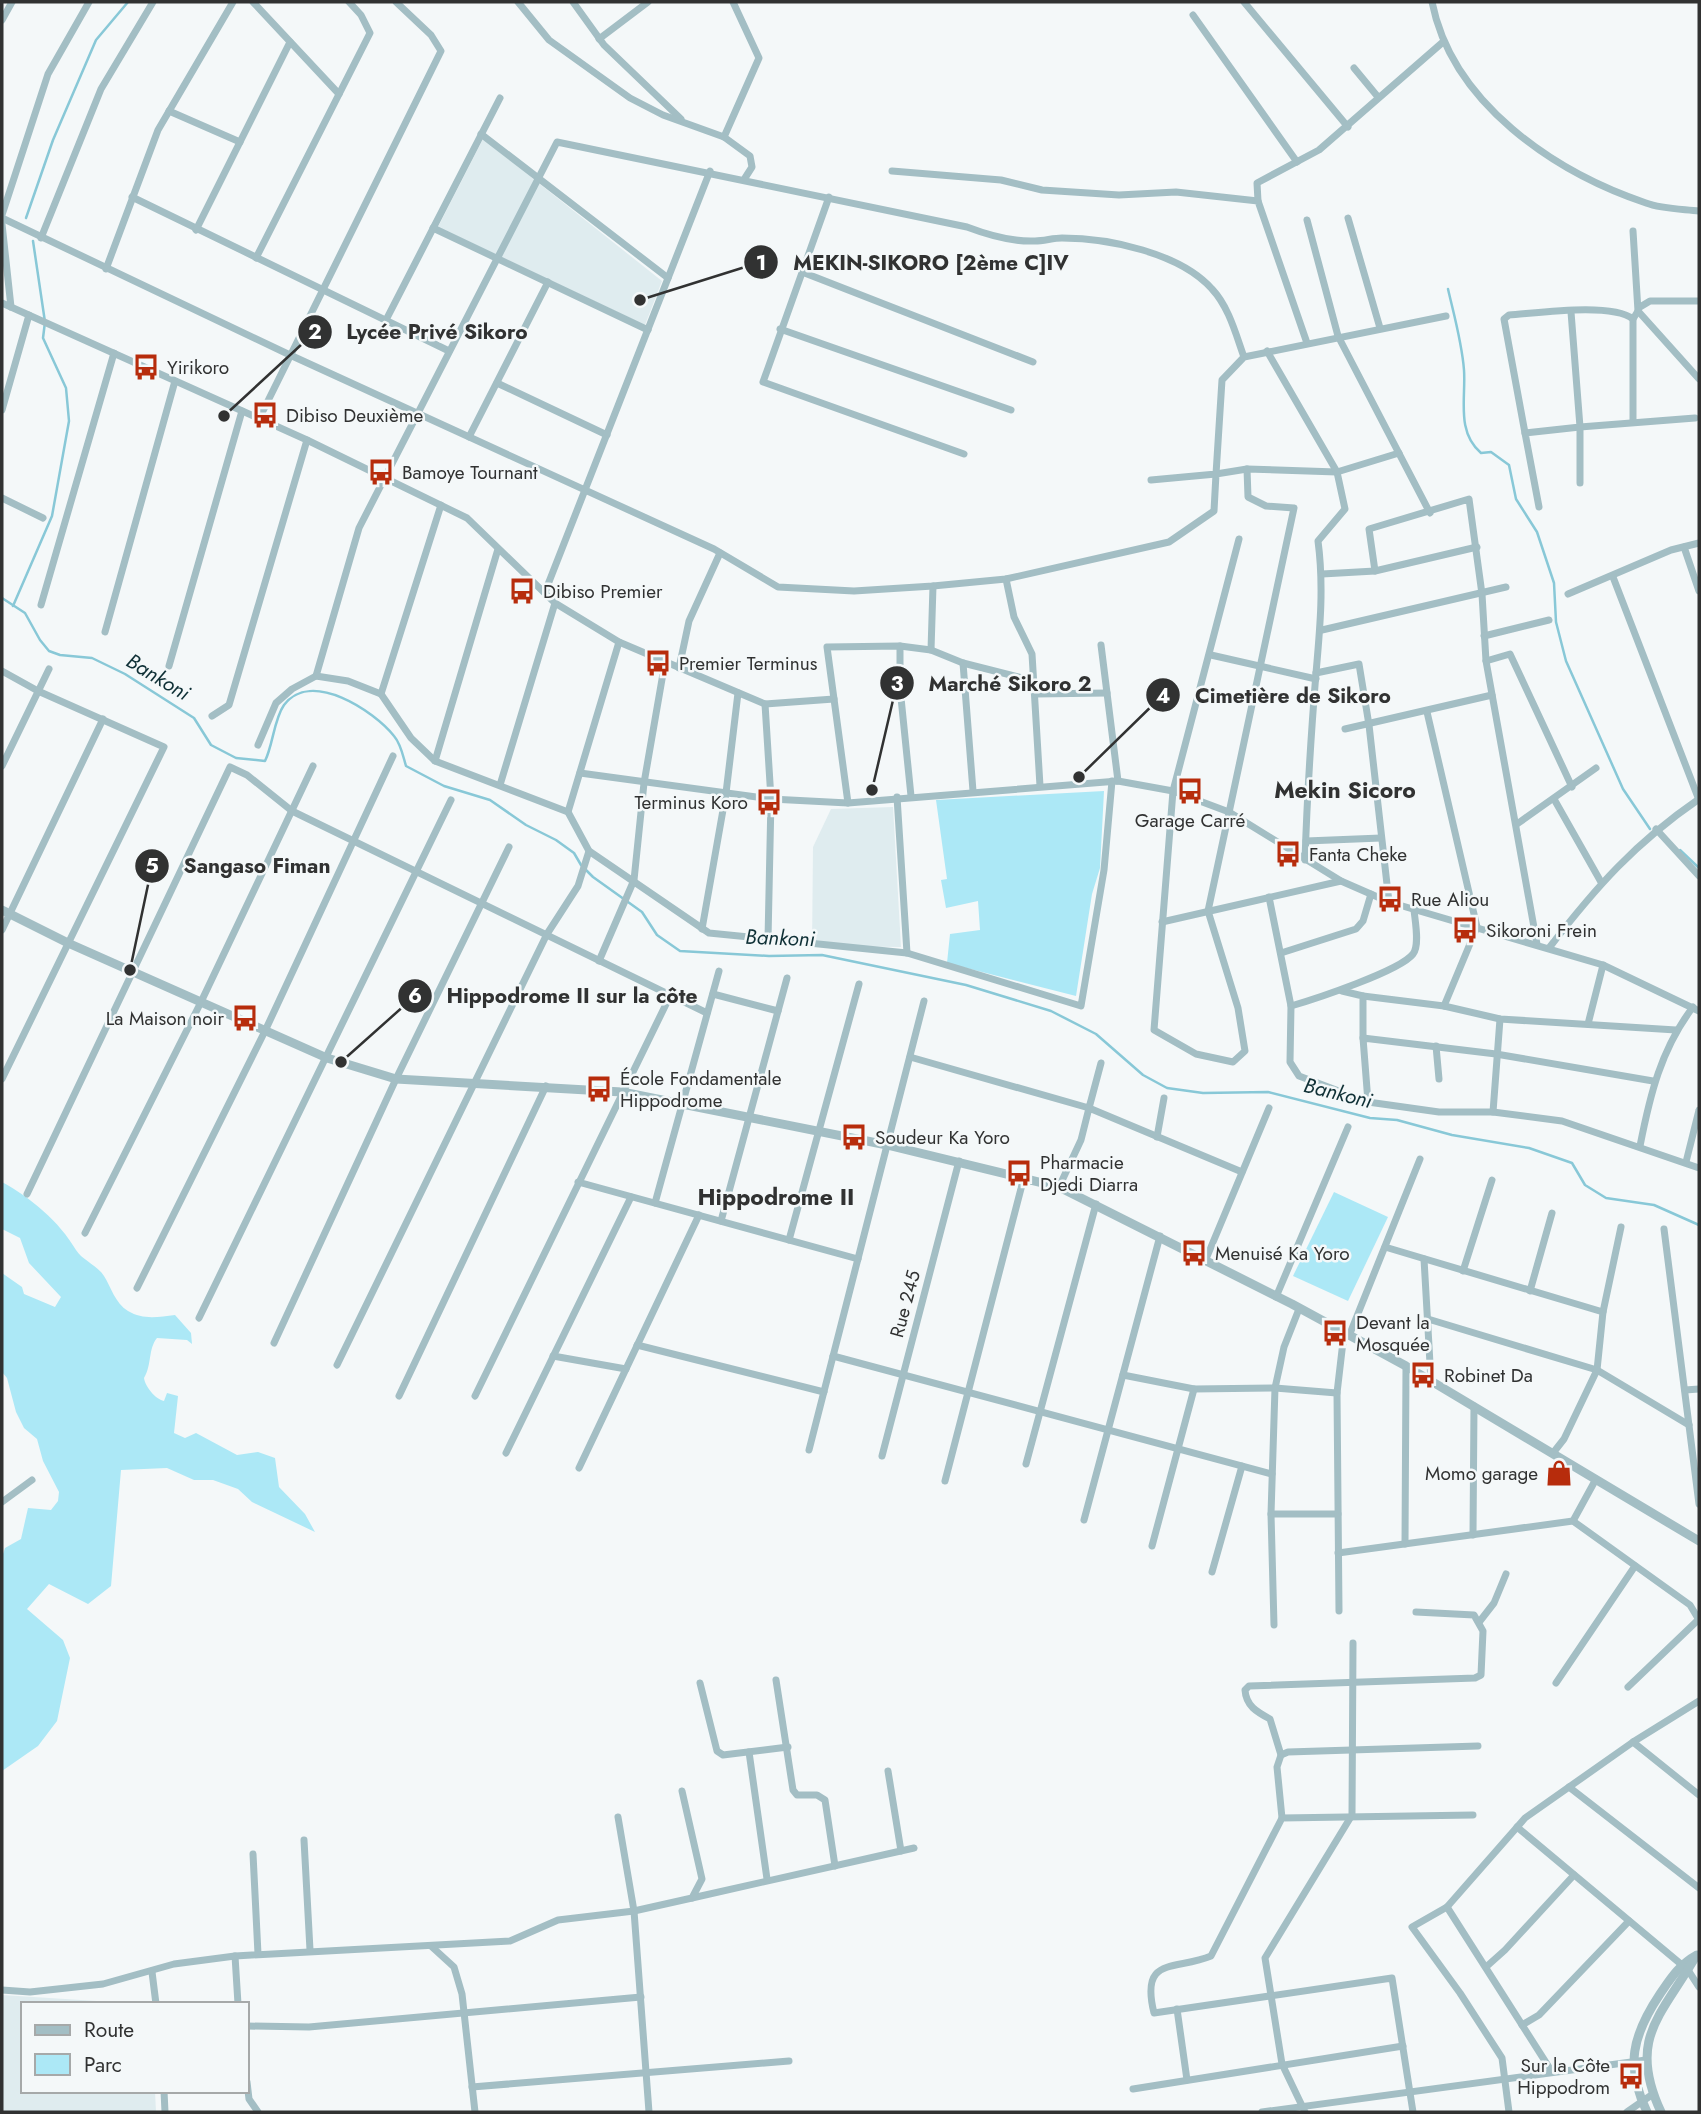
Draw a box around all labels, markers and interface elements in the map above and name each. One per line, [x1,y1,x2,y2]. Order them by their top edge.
callout: MEKIN-SIKORO [2ème C]IV [744,241,1082,283]
text: 1 [756,248,766,278]
text: MEKIN-SIKORO [2ème C]IV [793,248,1069,278]
callout: Lycée Privé Sikoro [298,311,542,353]
text: 2 [308,317,322,347]
text: Lycée Privé Sikoro [346,317,528,347]
bus stop icon: Yirikoro [131,352,161,382]
place label: Yirikoro [167,354,229,381]
bus stop icon: Dibiso Deuxième [250,400,280,430]
place label: Dibiso Deuxième [286,402,424,429]
bus stop icon: Bamoye Tournant [366,457,396,487]
place label: Bamoye Tournant [402,459,538,486]
bus stop icon: Dibiso Premier [507,576,537,606]
place label: Dibiso Premier [543,578,663,605]
water label: Bankoni [121,646,196,708]
bus stop icon: Premier Terminus [643,648,673,678]
place label: Premier Terminus [679,650,818,677]
callout: Marché Sikoro 2 [879,662,1105,704]
text: 3 [890,669,904,699]
text: Marché Sikoro 2 [929,669,1091,699]
callout: Cimetière de Sikoro [1146,674,1405,716]
text: 4 [1156,681,1170,711]
text: Cimetière de Sikoro [1195,681,1391,711]
district label: Mekin Sicoro [1274,773,1416,807]
bus stop icon: Garage Carré [1175,776,1205,806]
bus stop icon: Terminus Koro [754,787,784,817]
place label: Terminus Koro [635,789,748,816]
place label: Garage Carré [1135,807,1245,834]
bus stop icon: Fanta Cheke [1273,839,1303,869]
place label: Fanta Cheke [1309,841,1407,868]
callout: Sangaso Fiman [134,845,344,887]
text: 5 [145,851,159,881]
text: Sangaso Fiman [184,851,330,881]
bus stop icon: Rue Aliou [1375,884,1405,914]
place label: Rue Aliou [1411,886,1489,913]
bus stop icon: Sikoroni Frein [1450,915,1480,945]
place label: Sikoroni Frein [1486,917,1597,944]
water label: Bankoni [745,922,816,954]
callout: Hippodrome II sur la côte [398,975,712,1017]
text: 6 [408,981,422,1011]
text: Hippodrome II sur la côte [447,981,697,1011]
bus stop icon: La Maison noir [230,1003,260,1033]
place label: La Maison noir [106,1005,224,1032]
place label: École Fondamentale Hippodrome [620,1065,782,1114]
water label: Bankoni [1301,1070,1376,1116]
bus stop icon: École Fondamentale Hippodrome [584,1074,614,1104]
bus stop icon: Soudeur Ka Yoro [839,1122,869,1152]
place label: Soudeur Ka Yoro [875,1124,1010,1151]
place label: Pharmacie Djedi Diarra [1040,1149,1138,1198]
bus stop icon: Pharmacie Djedi Diarra [1004,1158,1034,1188]
district label: Hippodrome II [698,1180,854,1214]
bus stop icon: Menuisé Ka Yoro [1179,1238,1209,1268]
place label: Menuisé Ka Yoro [1215,1240,1350,1267]
street label: Rue 245 [883,1267,927,1341]
place label: Devant la Mosquée [1356,1309,1430,1358]
bus stop icon: Devant la Mosquée [1320,1318,1350,1348]
bus stop icon: Robinet Da [1408,1360,1438,1390]
place label: Robinet Da [1444,1362,1533,1389]
shop icon: Momo garage [1544,1458,1574,1488]
place label: Momo garage [1425,1460,1538,1487]
legend [21,2002,248,2093]
text: Route [84,2015,134,2045]
text: Parc [84,2050,122,2080]
place label: Sur la Côte Hippodrom [1517,2052,1610,2101]
bus stop icon: Sur la Côte Hippodrom [1616,2061,1646,2091]

